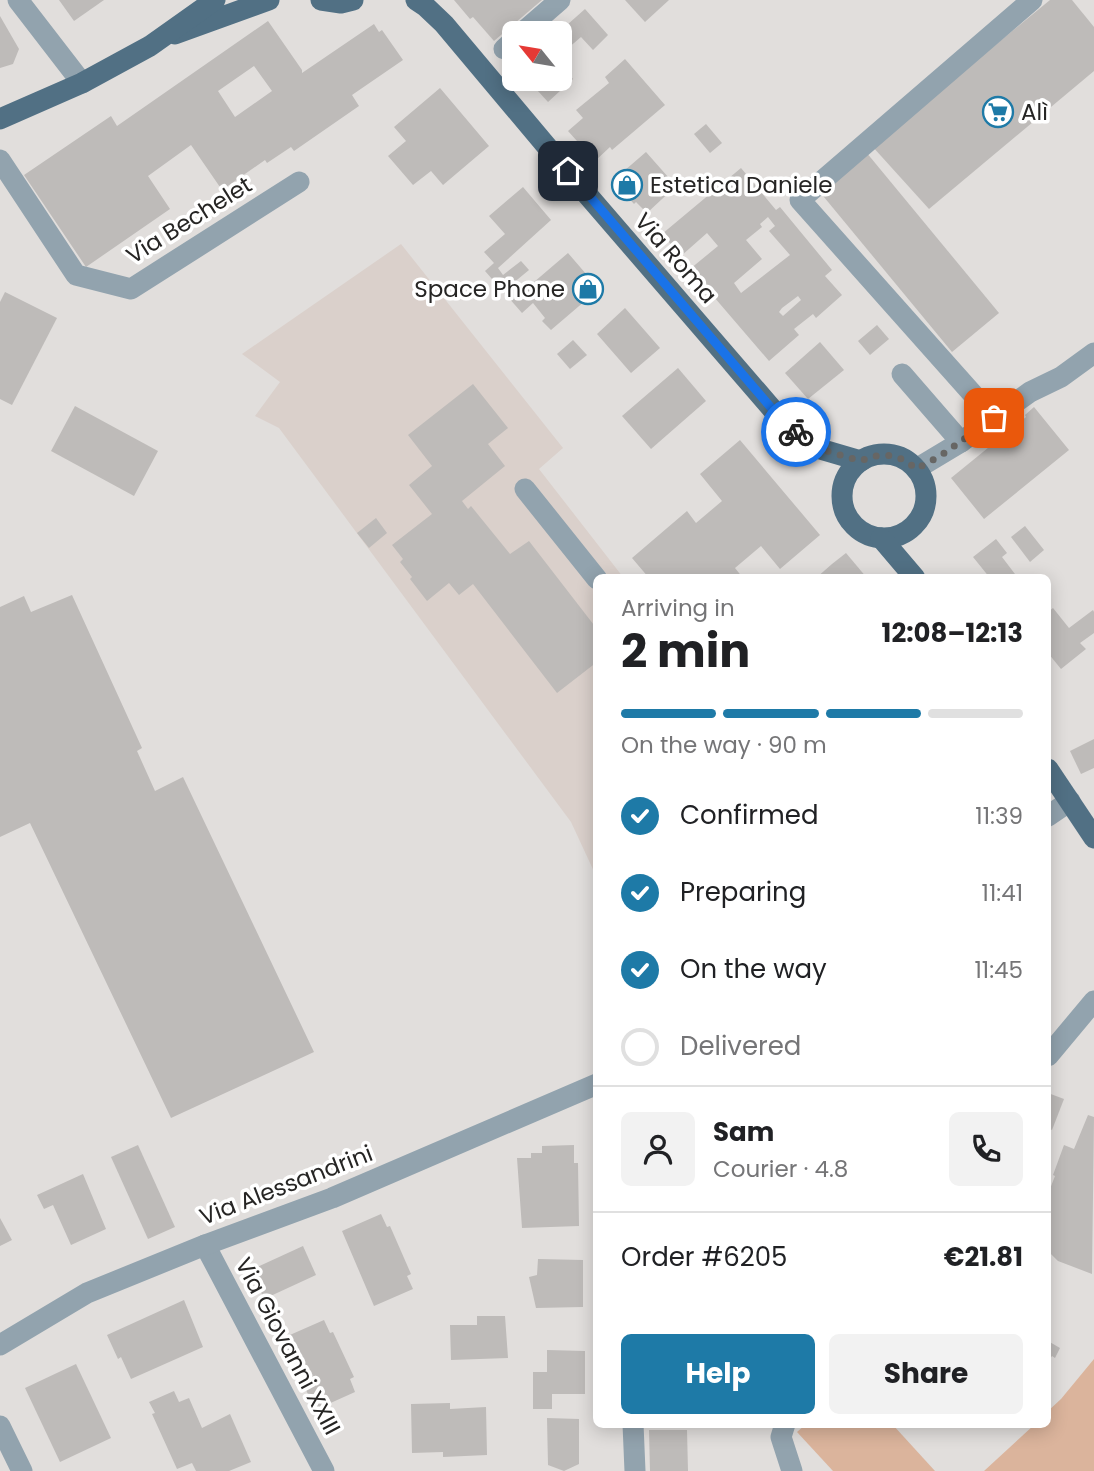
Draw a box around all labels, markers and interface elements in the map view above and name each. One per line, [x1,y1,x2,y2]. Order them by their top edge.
north arrow [502,21,572,91]
map controls [502,21,572,91]
supermarket icon: Alì [981,95,1015,129]
place label: Alì [1021,96,1048,128]
pin [538,141,598,201]
icon: home [549,152,587,190]
shop icon: Estetica Daniele [610,168,644,202]
street label: Via Bechelet [120,169,258,271]
place label: Estetica Daniele [650,169,832,201]
street label: Via Roma [628,206,724,310]
shop icon: Space Phone [571,272,605,306]
place label: Space Phone [414,273,565,305]
pin [964,388,1024,448]
courier [761,397,831,467]
icon: bag [975,399,1013,437]
icon: bike [777,413,815,451]
text: Arriving in [621,592,735,624]
text: 12:08–12:13 [882,615,1023,651]
text: 2 min [621,619,750,683]
text: On the way · 90 m [621,729,827,761]
icon: check [621,797,659,835]
text: Confirmed [680,797,818,833]
text: 11:39 [975,800,1023,832]
icon: check [621,874,659,912]
text: Preparing [680,874,806,910]
text: 11:41 [982,877,1023,909]
icon: check [621,951,659,989]
text: On the way [680,951,827,987]
text: 11:45 [974,954,1023,986]
text: Delivered [680,1028,801,1064]
button: person [621,1112,695,1186]
button: phone [949,1112,1023,1186]
text: Sam [713,1114,774,1150]
street label: Via Alessandrini [195,1137,377,1233]
text: Courier · 4.8 [713,1153,848,1185]
text: Order #6205 [621,1239,787,1275]
text: €21.81 [944,1239,1023,1275]
street label: Via Giovanni XXIII [228,1252,348,1440]
button: Help [621,1334,815,1414]
button: Share [829,1334,1023,1414]

